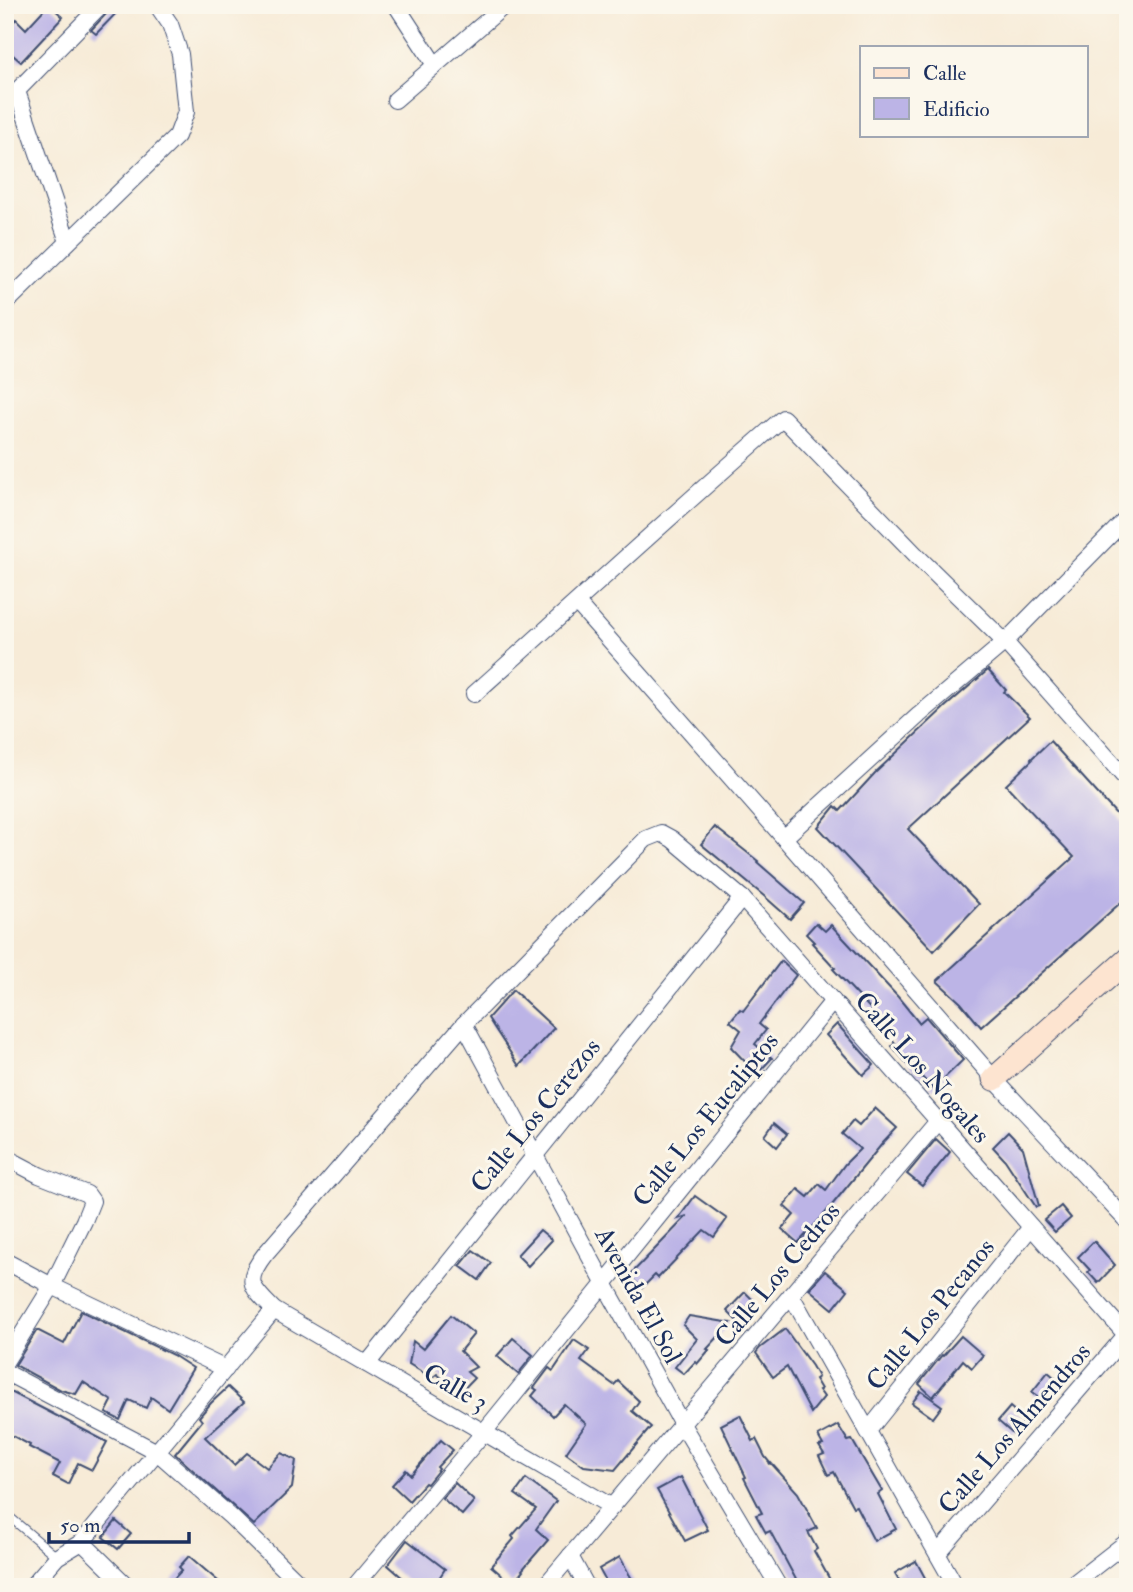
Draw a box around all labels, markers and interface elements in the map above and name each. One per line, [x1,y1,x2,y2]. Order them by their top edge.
legend [860,46,1088,136]
text: Calle [923,60,967,87]
text: Edificio [923,96,990,123]
street label: Calle Los Nogales [848,985,997,1150]
street label: Calle Los Eucaliptos [626,1026,787,1214]
street label: Calle Los Cerezos [464,1032,608,1199]
street label: Calle Los Cedros [708,1196,848,1353]
street label: Avenida El Sol [587,1221,689,1370]
street label: Calle Los Pecanos [860,1232,1002,1397]
street label: Calle Los Almendros [932,1336,1098,1521]
street label: Calle 3 [418,1357,493,1419]
scale bar [49,1501,189,1545]
text: 50 m [60,1512,101,1539]

